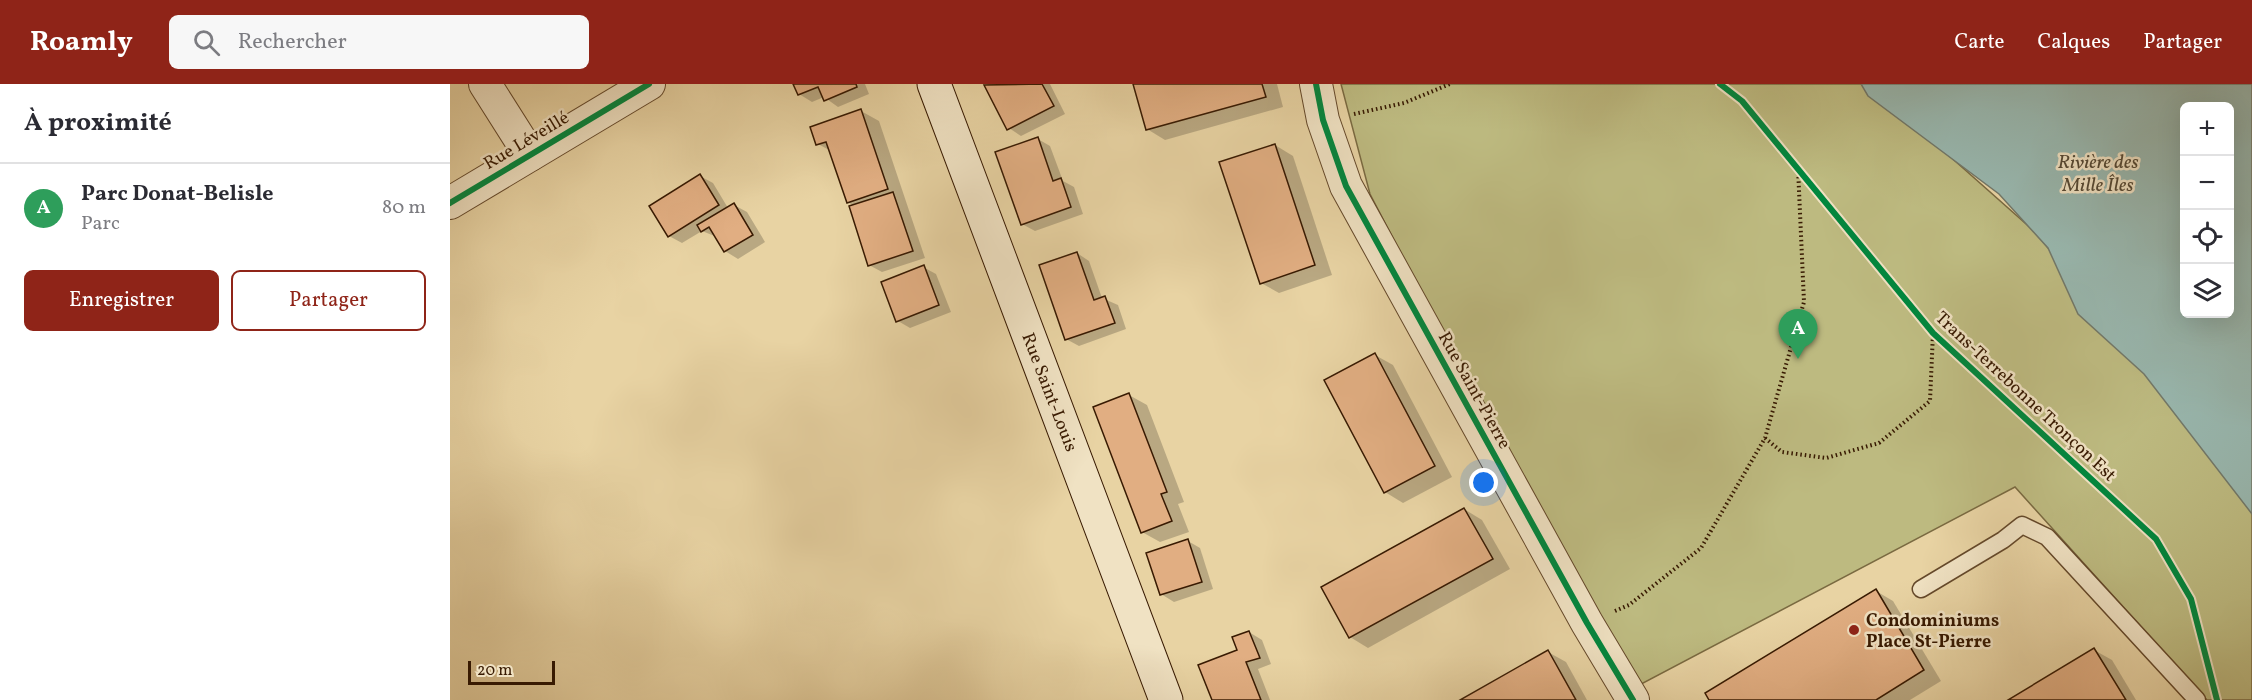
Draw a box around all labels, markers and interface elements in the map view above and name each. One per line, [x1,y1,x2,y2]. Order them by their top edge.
search box [169,15,589,69]
text: Roamly [30,23,133,62]
icon: search [190,26,223,59]
text: Rechercher [238,27,347,58]
text: Carte [1954,28,2005,57]
text: Calques [2038,28,2110,57]
text: Partager [2143,28,2222,57]
map controls [2180,102,2234,318]
button: + [2180,102,2234,156]
text: À proximité [24,105,172,141]
street label: Rue Léveillé [479,106,574,177]
water label: Rivière des Mille Îles [2057,149,2139,200]
button: − [2180,156,2234,210]
text: Parc Donat-Belisle [81,179,274,210]
text: A [36,194,51,222]
text: 80 m [382,194,426,222]
text: Parc [81,210,120,238]
button: locate [2180,210,2234,264]
button: layers [2180,264,2234,318]
button: Enregistrer [24,270,219,331]
button: Partager [231,270,426,331]
street label: Trans-Terrebonne Tronçon Est [1929,306,2121,488]
pin: A [1778,310,1818,359]
street label: Rue Saint-Pierre [1431,328,1516,454]
street label: Rue Saint-Louis [1014,329,1083,456]
your location [1469,468,1498,497]
place label: Condominiums Place St-Pierre [1866,609,1999,655]
marker: Condominiums Place St-Pierre [1847,623,1861,637]
scale bar [468,658,555,686]
text: 20 m [477,660,512,682]

